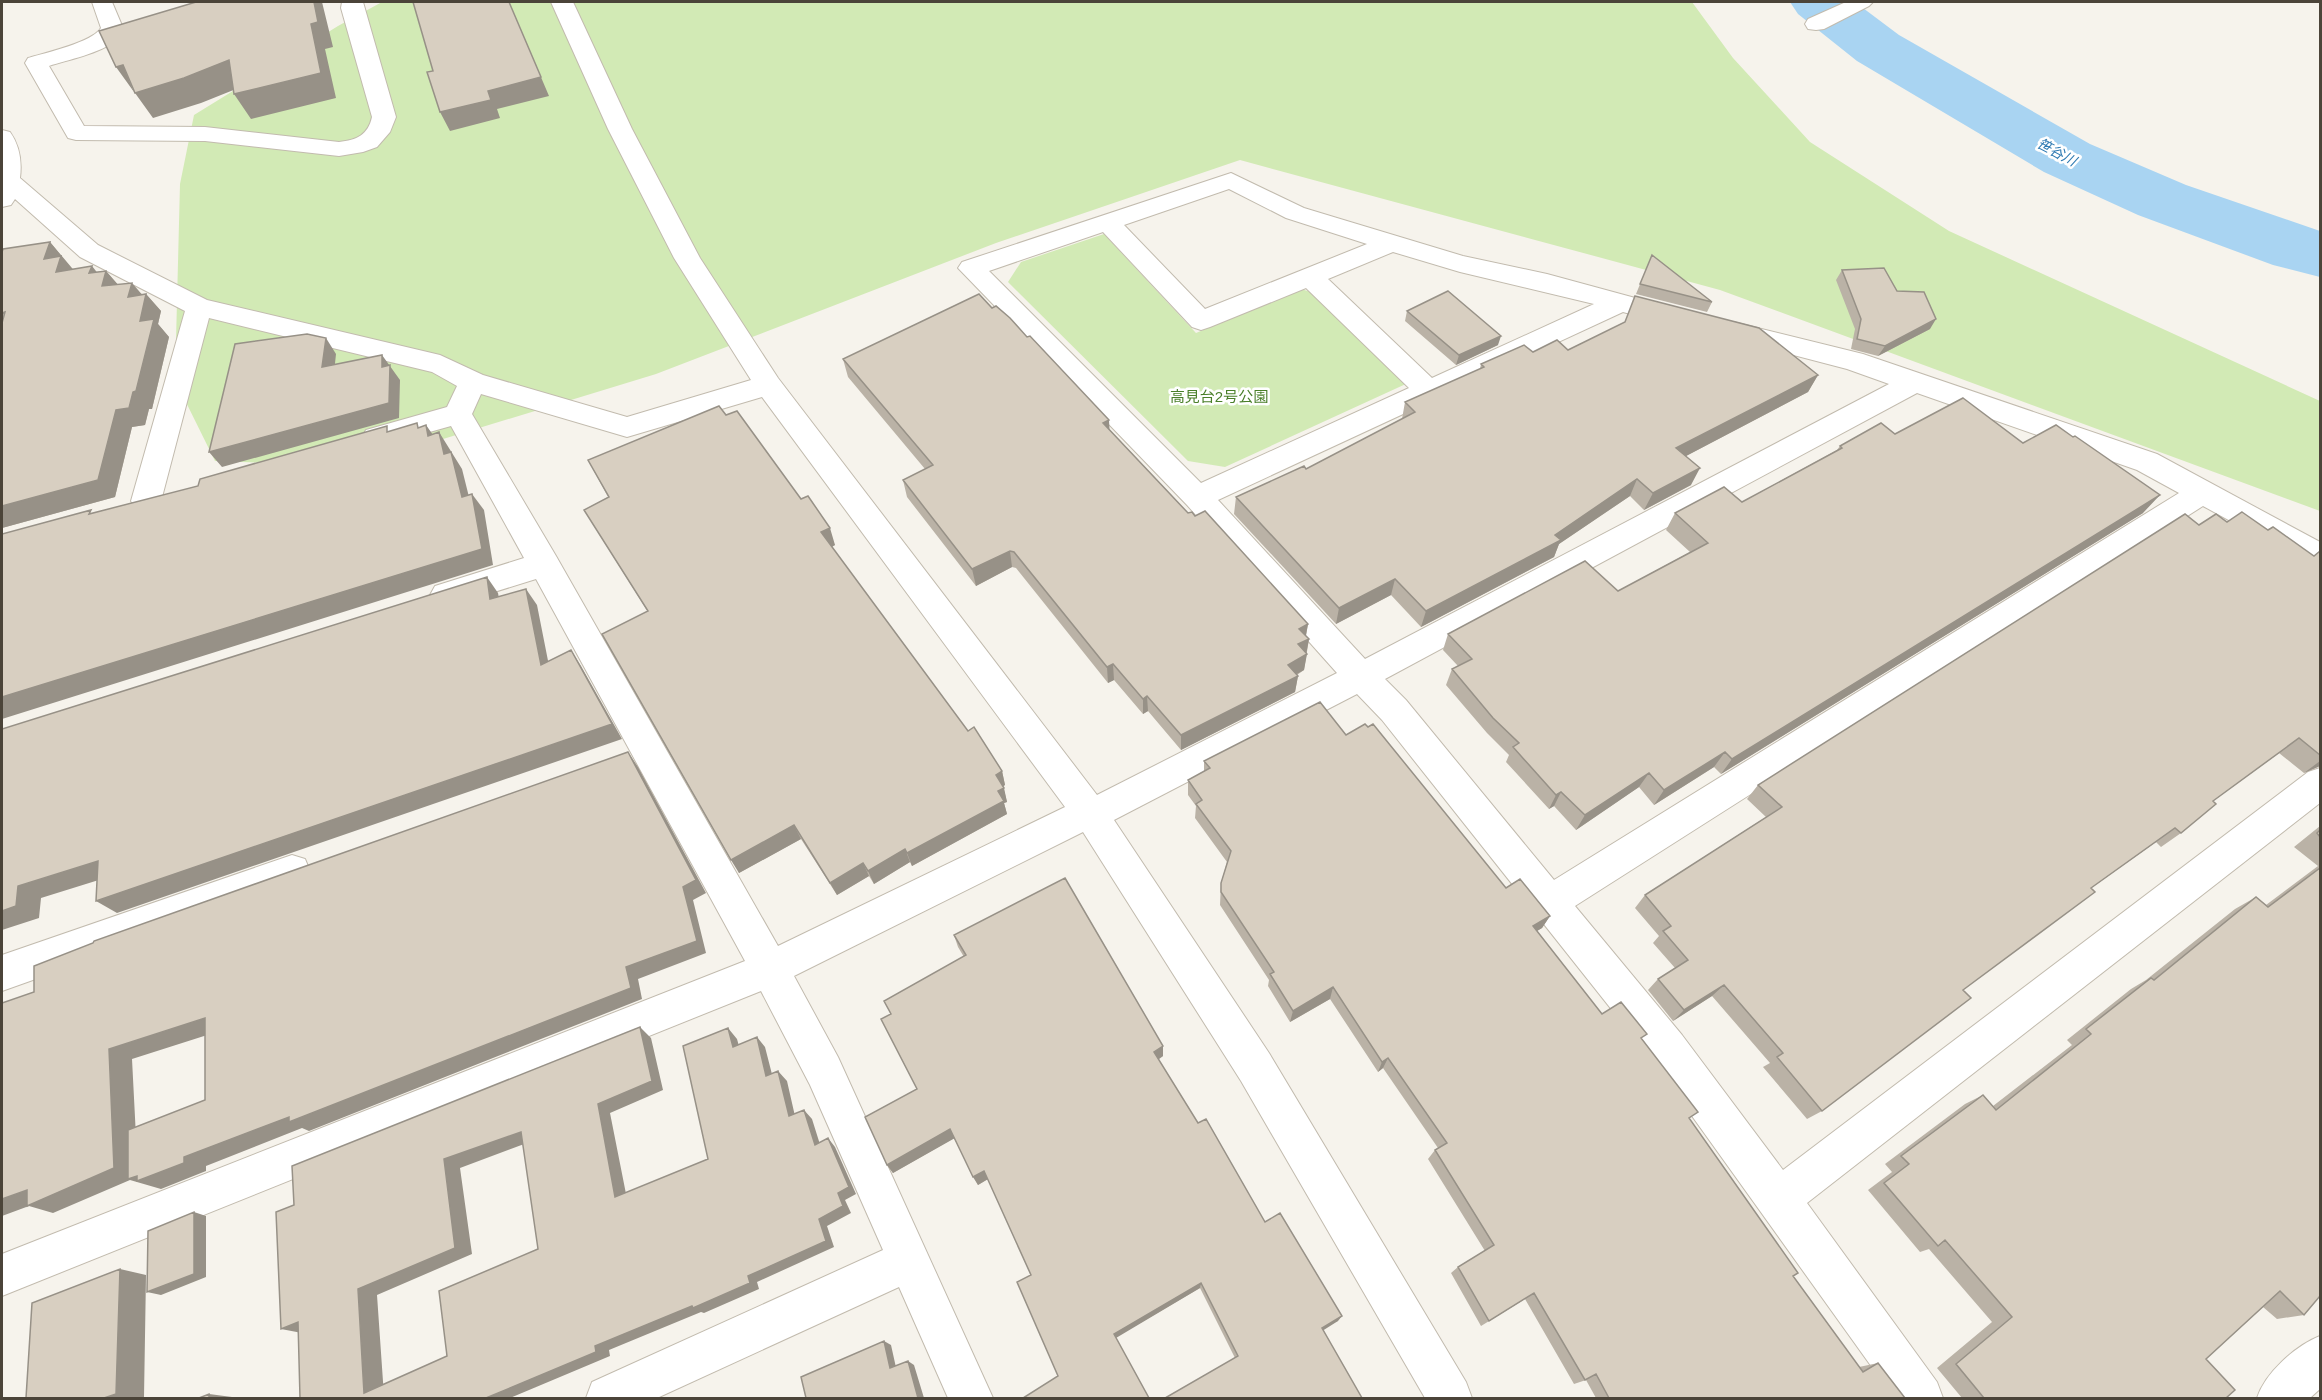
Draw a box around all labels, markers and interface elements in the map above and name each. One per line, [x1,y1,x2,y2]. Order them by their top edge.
water label: 笹谷川 [2035,135,2081,170]
park label: 高見台2号公園 [1170,388,1268,405]

